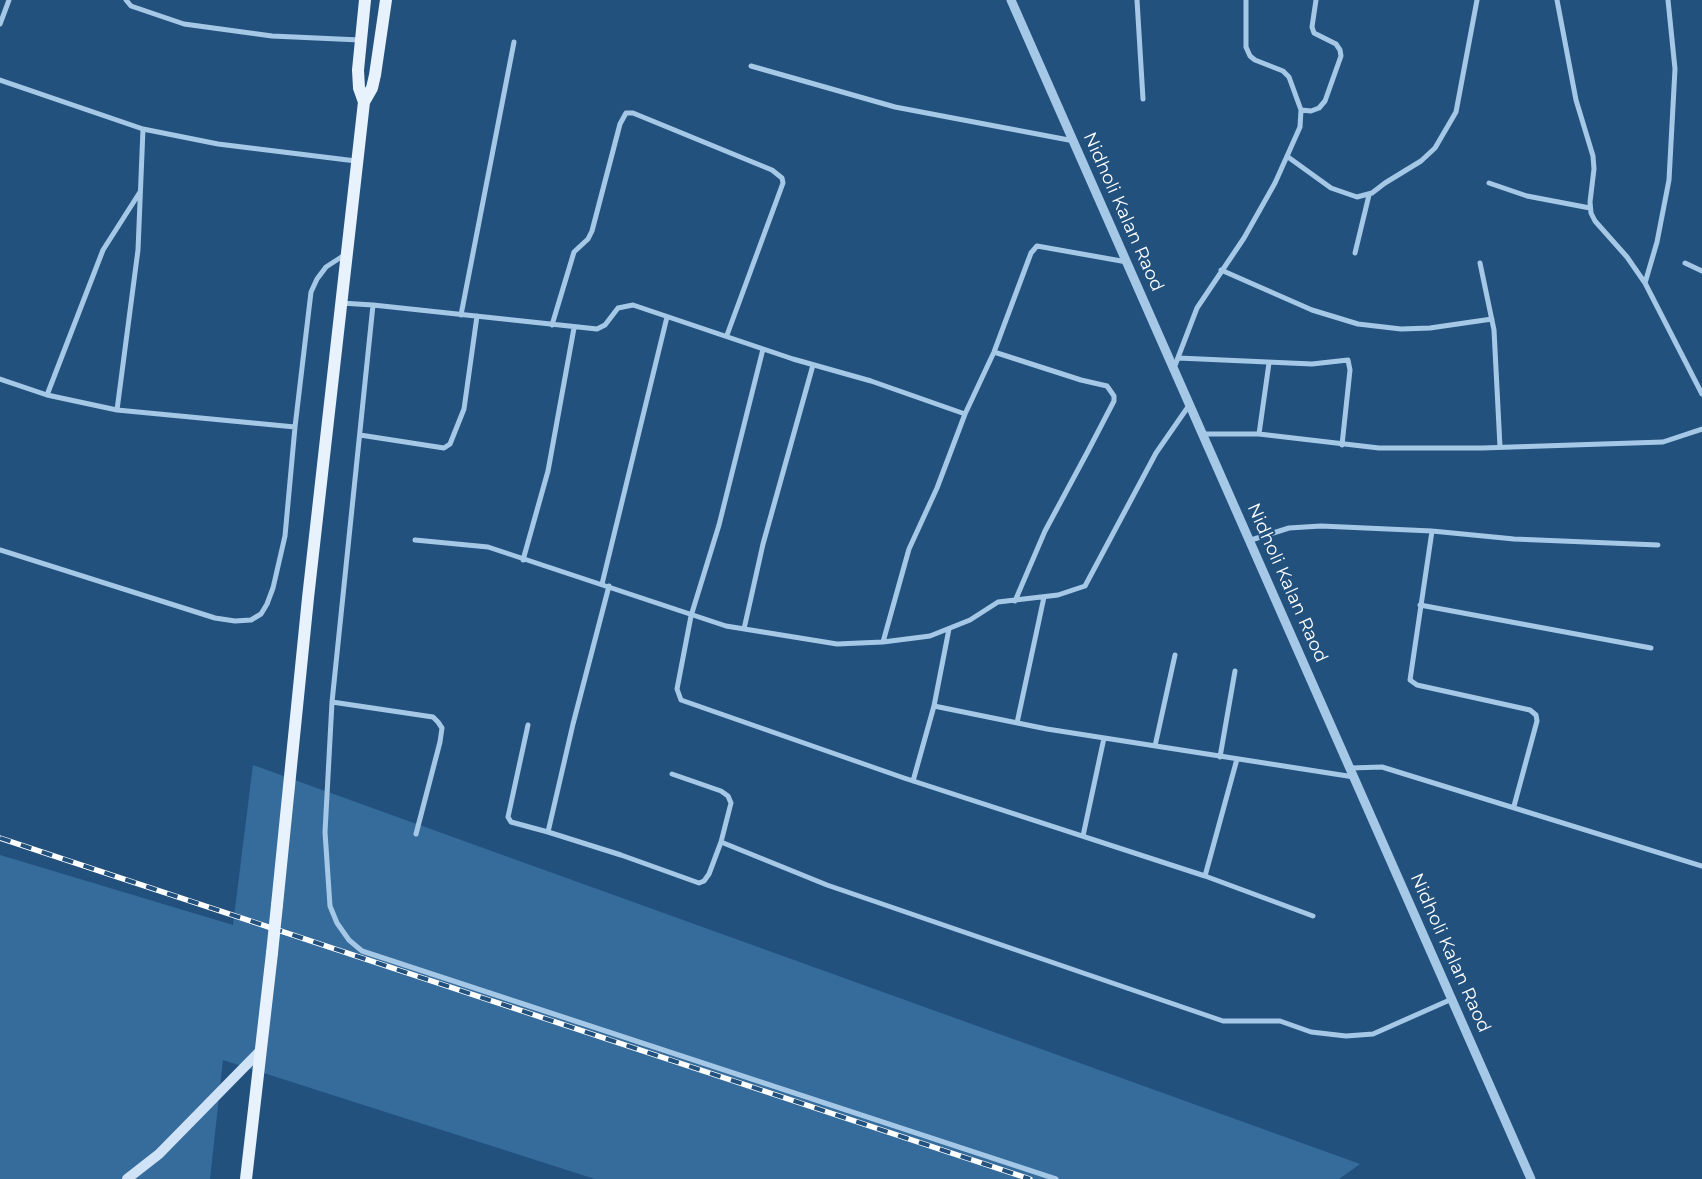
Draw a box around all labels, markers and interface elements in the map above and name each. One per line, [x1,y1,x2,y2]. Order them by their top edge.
street label: Nidholi Kalan Raod [1078,129,1168,295]
street label: Nidholi Kalan Raod [1242,500,1332,666]
street label: Nidholi Kalan Raod [1405,870,1495,1036]

